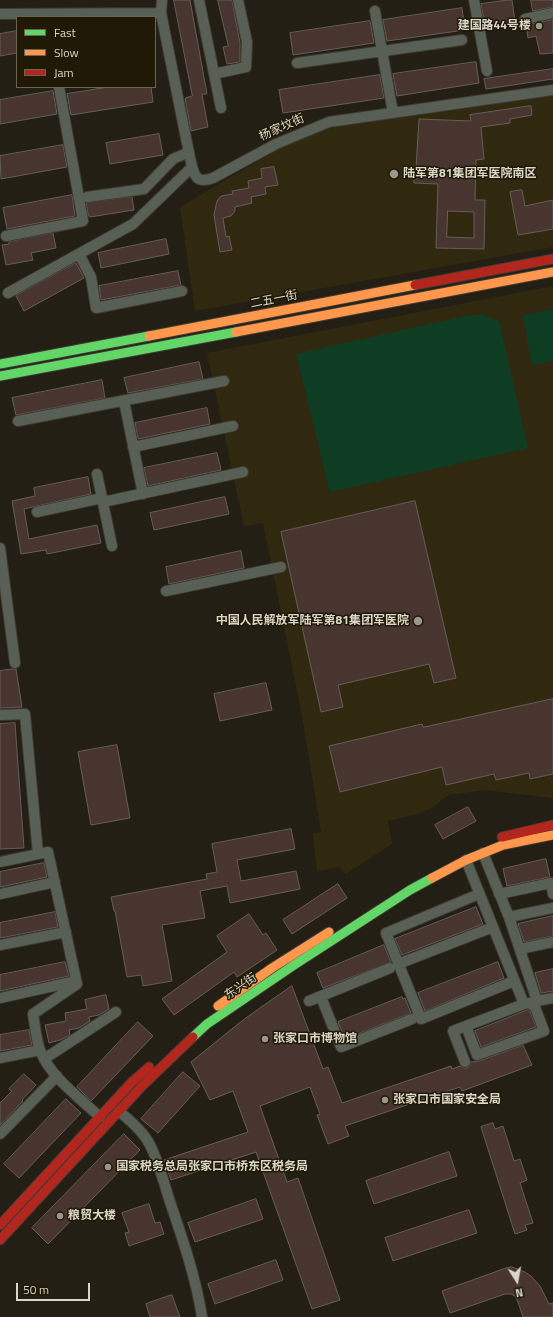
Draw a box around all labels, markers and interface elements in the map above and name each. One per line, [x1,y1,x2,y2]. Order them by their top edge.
legend [16,16,156,88]
place label: 建国路44号楼 [458,19,531,33]
marker: 建国路44号楼 [534,21,544,31]
text: Fast [54,23,76,42]
text: Slow [54,43,79,62]
text: Jam [54,63,74,82]
street label: 杨家坟街 [257,112,307,144]
place label: 陆军第81集团军医院南区 [403,167,536,181]
marker: 陆军第81集团军医院南区 [388,168,400,180]
street label: 二五一街 [249,288,299,312]
place label: 中国人民解放军陆军第81集团军医院 [216,614,409,628]
marker: 中国人民解放军陆军第81集团军医院 [412,615,424,627]
street label: 东兴街 [222,971,260,1003]
place label: 张家口市博物馆 [273,1032,357,1046]
marker: 张家口市博物馆 [260,1034,270,1044]
place label: 张家口市国家安全局 [393,1093,501,1107]
marker: 张家口市国家安全局 [380,1095,390,1105]
place label: 国家税务总局张家口市桥东区税务局 [116,1160,308,1174]
marker: 国家税务总局张家口市桥东区税务局 [103,1162,113,1172]
place label: 粮贸大楼 [68,1209,116,1223]
marker: 粮贸大楼 [55,1211,65,1221]
north arrow [497,1261,537,1301]
scale bar [18,1275,92,1301]
text: 50 m [23,1280,49,1299]
text: N [514,1284,525,1301]

